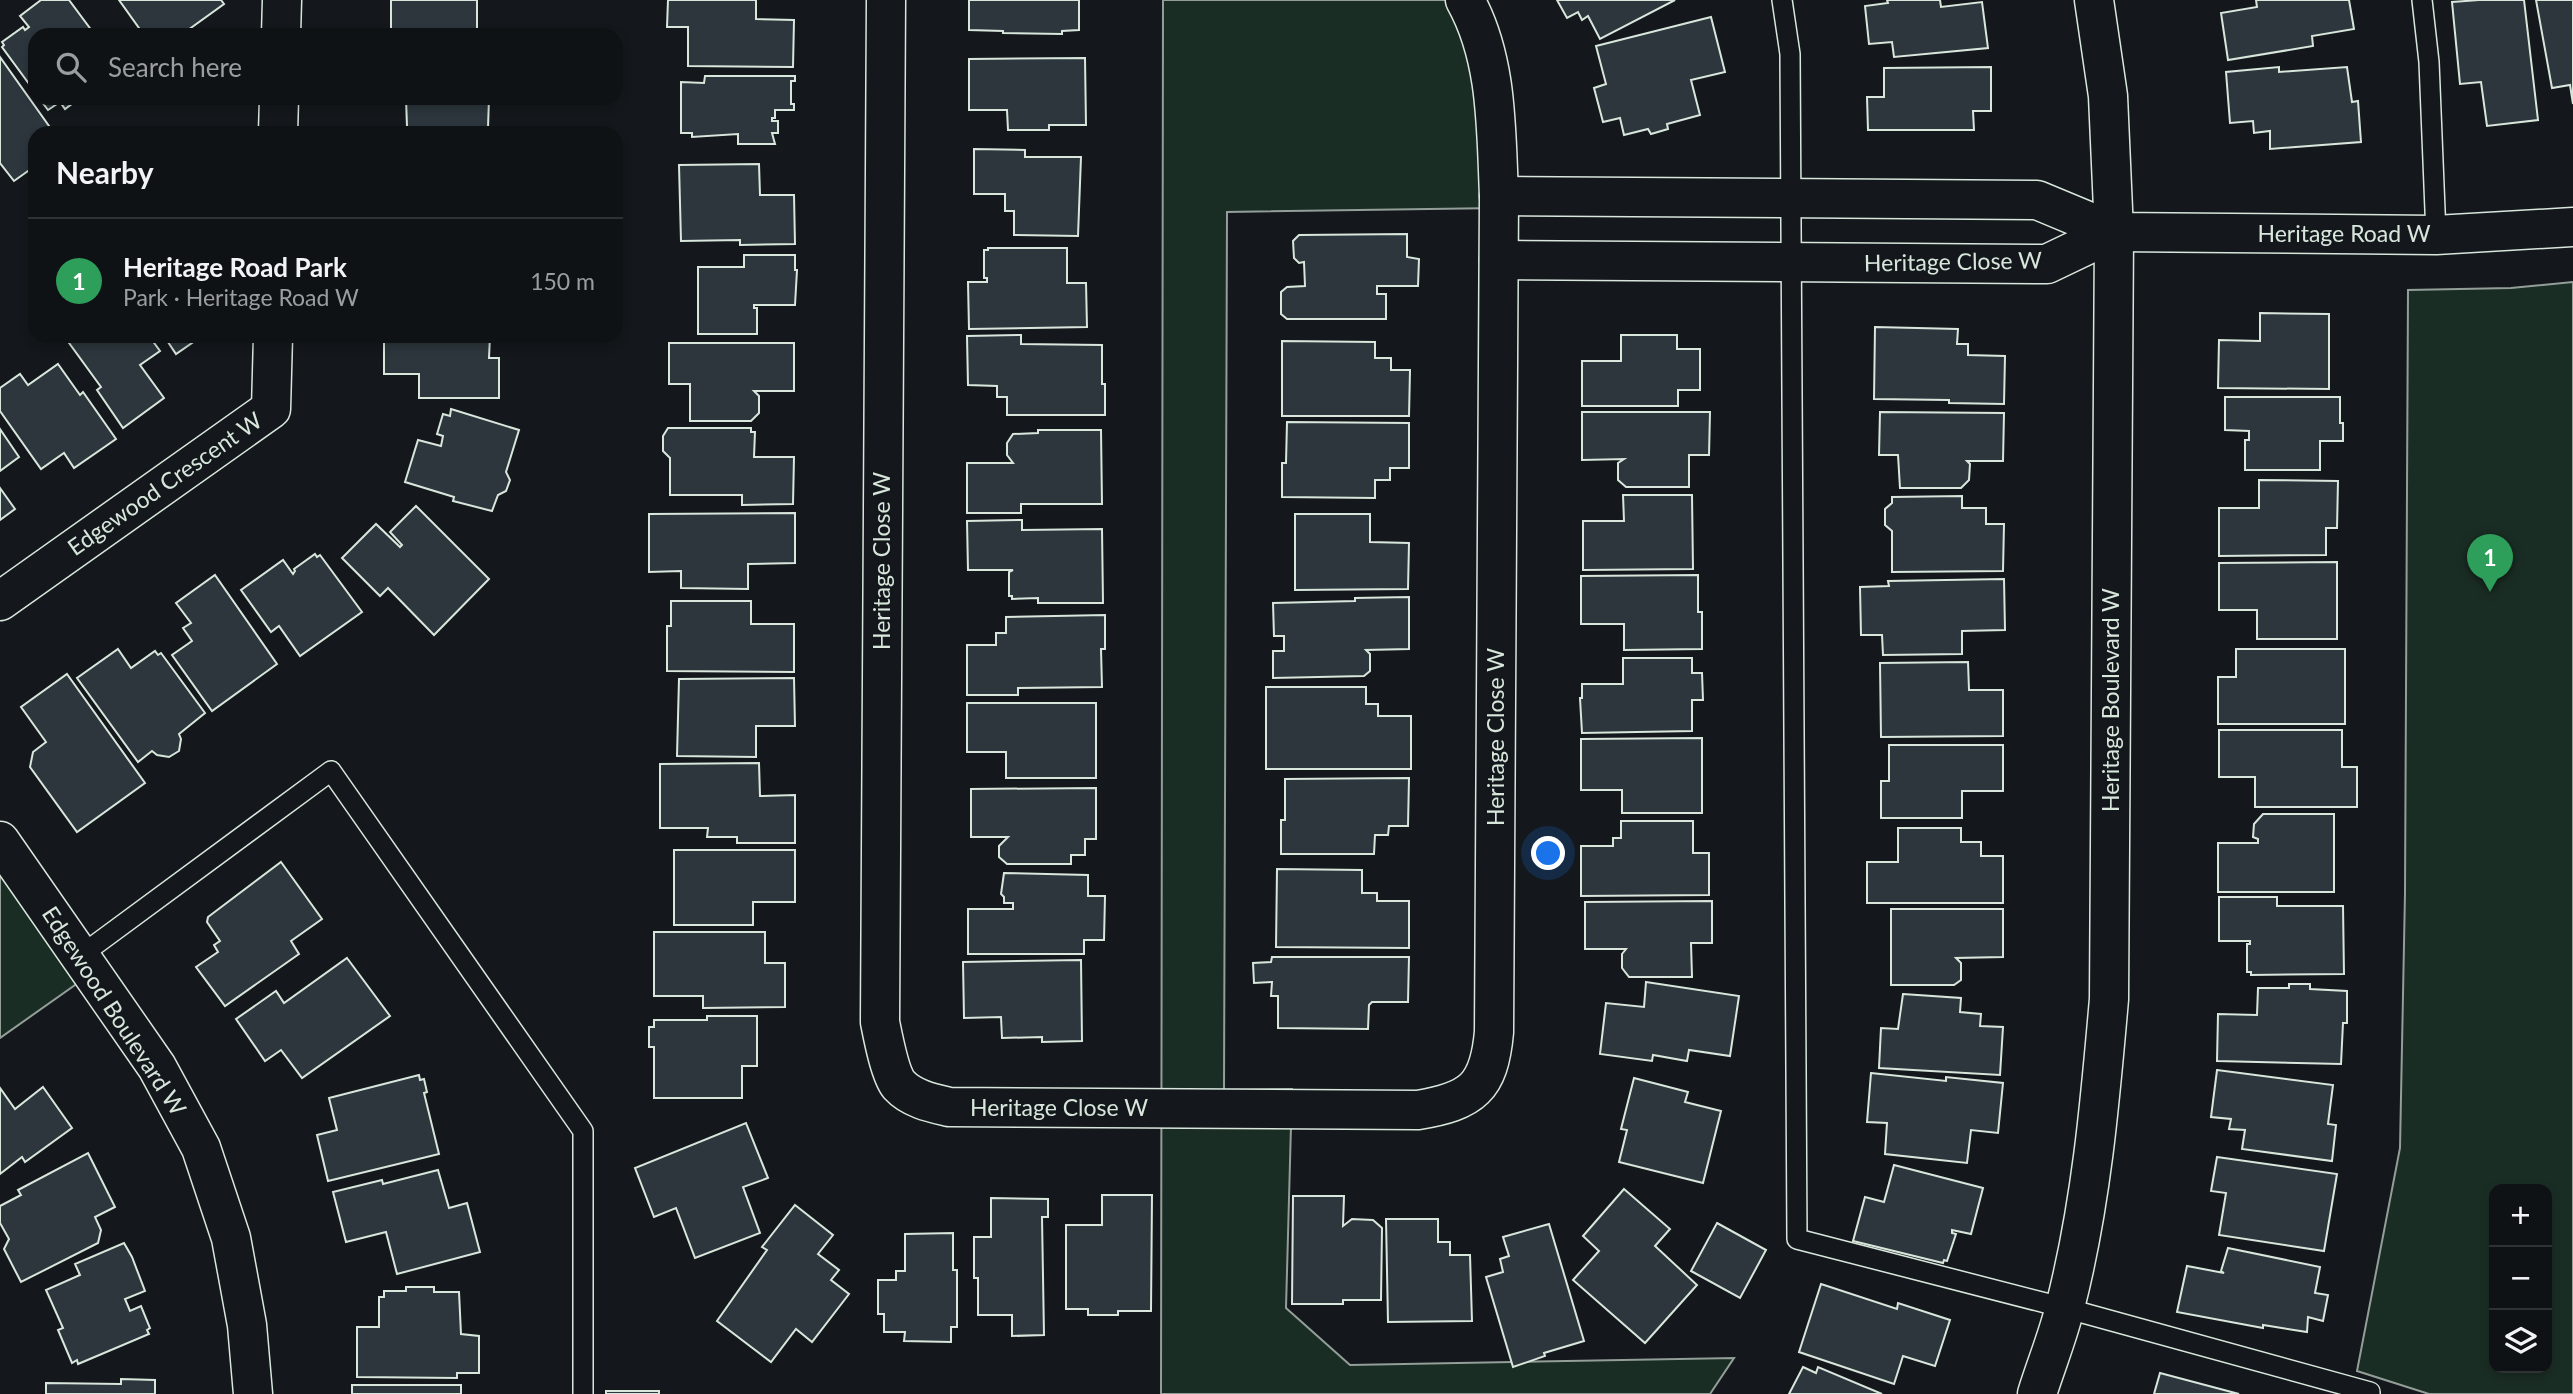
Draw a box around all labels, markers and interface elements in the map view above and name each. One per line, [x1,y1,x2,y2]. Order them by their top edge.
search box [28,28,623,105]
icon: search [52,48,90,86]
text: Search here [108,51,242,83]
text: Nearby [56,154,154,190]
street label: Heritage Road W [2257,219,2431,247]
street label: Heritage Close W [1864,245,2042,277]
text: Heritage Road Park [123,251,347,283]
text: 1 [72,267,86,295]
text: 150 m [530,267,595,295]
text: Park · Heritage Road W [123,283,359,311]
street label: Edgewood Crescent W [62,405,267,561]
street label: Heritage Close W [867,472,895,650]
pin: 1 [2467,534,2513,592]
street label: Heritage Boulevard W [2096,588,2124,812]
street label: Heritage Close W [1481,648,1509,826]
your location [1531,836,1565,870]
street label: Edgewood Boulevard W [37,901,193,1120]
street label: Heritage Close W [970,1093,1148,1121]
map controls [2489,1184,2552,1373]
button: + [2489,1184,2552,1247]
button: − [2489,1247,2552,1310]
button: layers [2489,1310,2552,1373]

